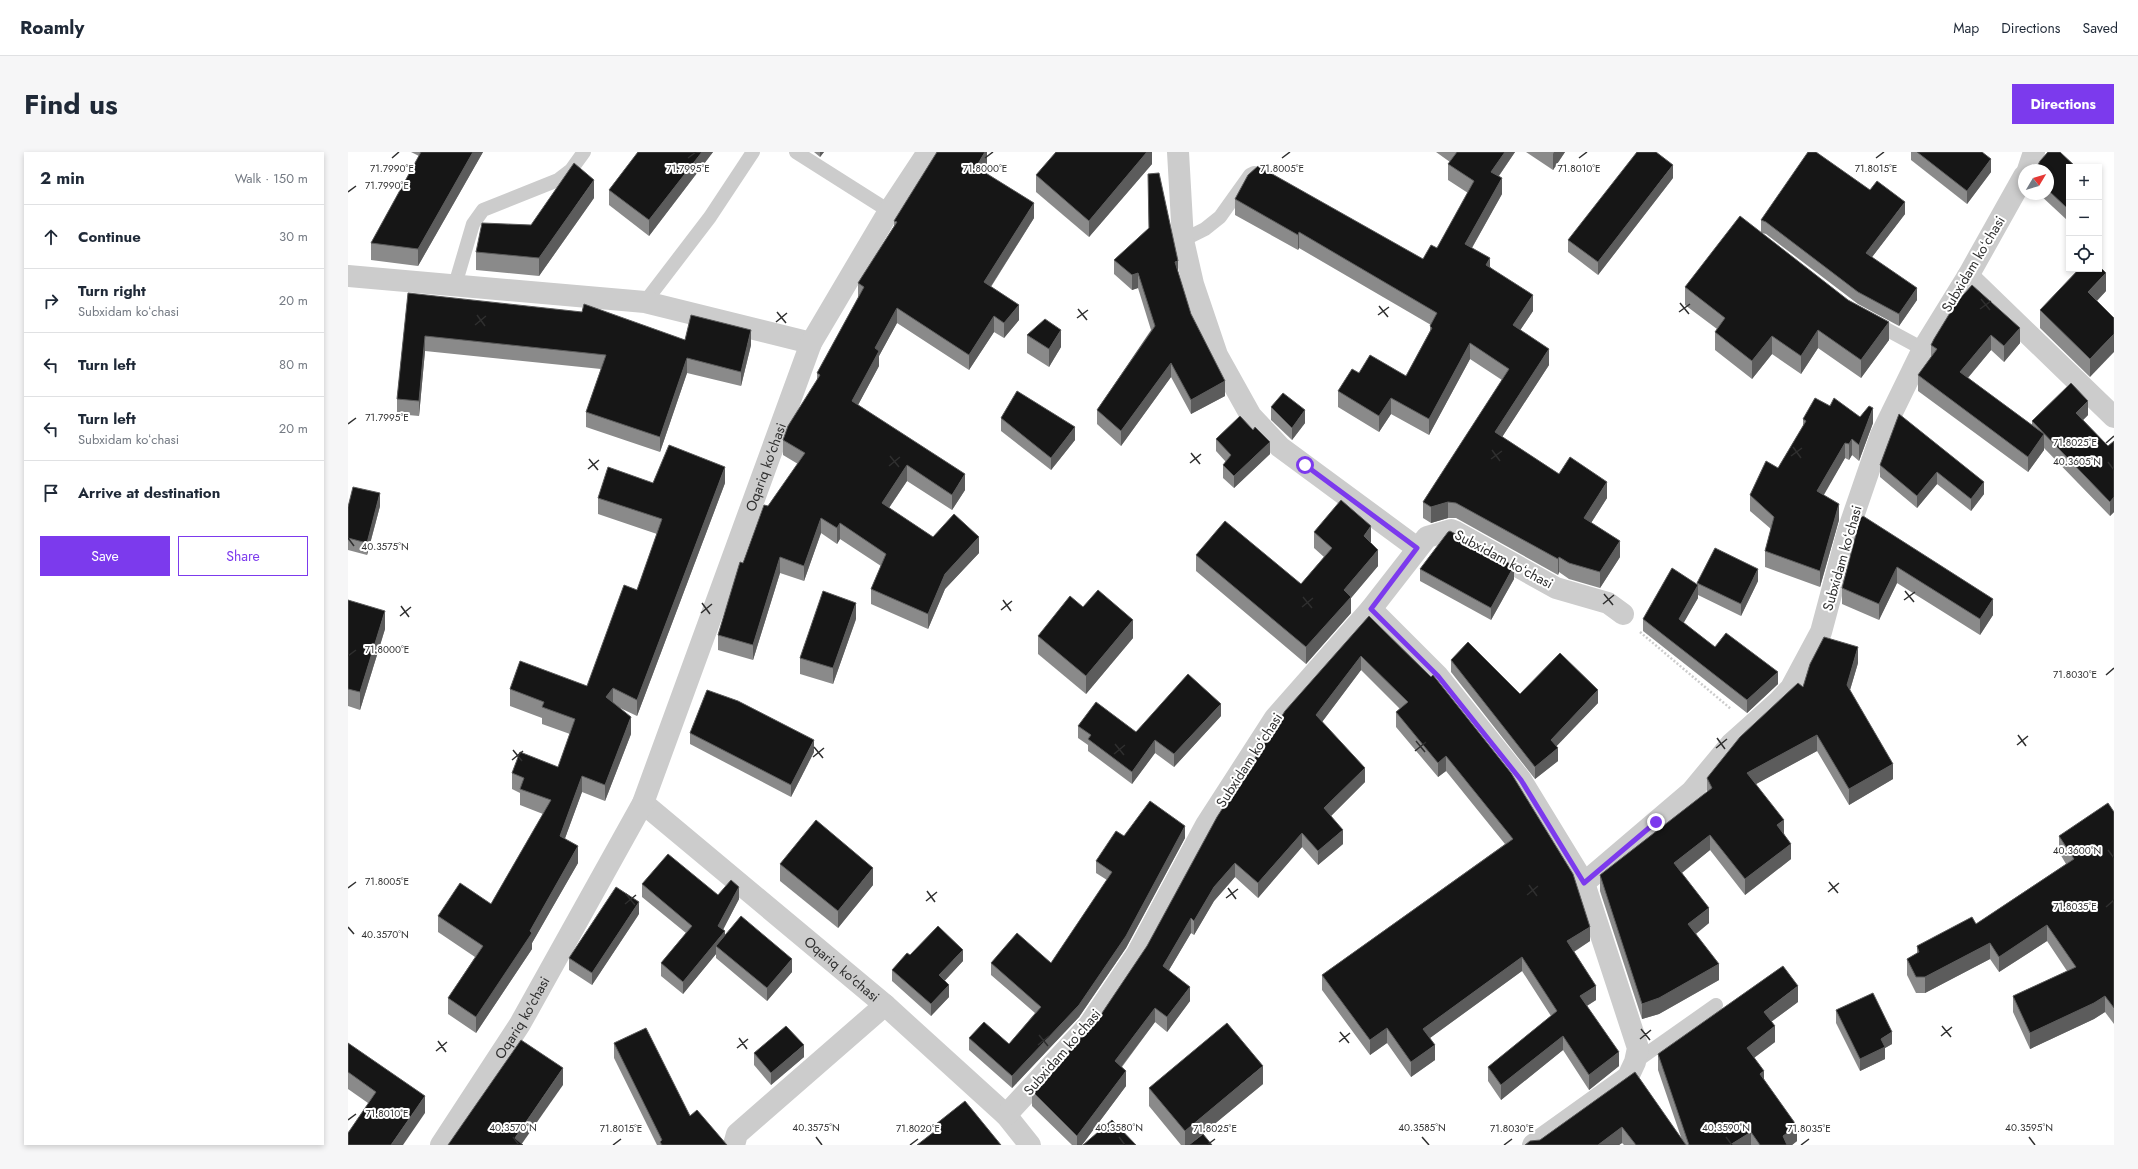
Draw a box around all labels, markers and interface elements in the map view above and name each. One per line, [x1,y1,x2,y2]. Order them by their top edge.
text: Roamly [20,14,84,41]
text: Map [1953,18,1979,38]
text: Directions [2001,18,2061,38]
text: Saved [2083,18,2118,38]
text: Find us [24,84,118,125]
button: Directions [2012,84,2114,124]
text: 71.7990°E [370,161,414,176]
text: 71.7995°E [666,161,710,176]
text: 71.8000°E [963,161,1007,176]
text: 71.8005°E [1260,161,1304,176]
text: 71.8010°E [1558,161,1601,176]
text: 71.8015°E [1855,161,1897,176]
north arrow [2018,164,2054,200]
map controls [2066,164,2102,272]
button: + [2066,164,2102,200]
text: 2 min [40,166,85,190]
text: Walk · 150 m [235,169,308,188]
text: 71.7990°E [365,178,409,193]
button: − [2066,200,2102,236]
street label: Subxidam koʻchasi [1936,212,2010,316]
icon: ahead [40,226,62,248]
text: Continue [78,226,141,248]
text: 30 m [279,227,308,246]
button: locate [2066,236,2102,272]
text: Turn right [78,280,146,302]
icon: right [40,290,62,312]
text: 20 m [279,291,308,310]
text: Subxidam koʻchasi [78,302,179,321]
icon: left [40,354,62,376]
text: Turn left [78,354,136,376]
text: 80 m [279,355,308,374]
text: Turn left [78,408,136,430]
text: 71.7995°E [365,410,409,425]
icon: left [40,418,62,440]
text: 20 m [279,419,308,438]
street label: Oqariq ko'chasi [740,420,791,514]
text: Subxidam koʻchasi [78,430,179,449]
text: 71.8025°E [2053,435,2097,450]
text: 40.3605°N [2053,454,2101,469]
route start [1296,456,1314,474]
icon: arrive [40,482,62,504]
text: Arrive at destination [78,482,220,504]
street label: Subxidam koʻchasi [1817,503,1867,613]
street label: Subxidam koʻchasi [1451,525,1557,593]
button: Save [40,536,170,576]
button: Share [178,536,308,576]
text: 40.3575°N [361,539,409,554]
text: 71.8000°E [365,642,409,657]
text: 71.8030°E [2053,667,2097,682]
street label: Subxidam koʻchasi [1211,709,1287,811]
route end [1647,813,1665,831]
text: 40.3600°N [2053,843,2101,858]
text: 71.8005°E [365,874,409,889]
text: 71.8035°E [2053,899,2097,914]
text: 40.3570°N [361,927,409,942]
street label: Oqariq ko'chasi [800,931,884,1006]
street label: Oqariq ko'chasi [490,973,555,1063]
street label: Subxidam koʻchasi [1019,1004,1105,1100]
text: 71.8010°E [366,1106,409,1121]
text: 40.3570°N [489,1120,537,1135]
text: 40.3575°N [792,1120,840,1135]
text: 40.3580°N [1095,1120,1143,1135]
text: 40.3585°N [1398,1120,1446,1135]
text: 40.3590°N [1702,1120,1750,1135]
text: 40.3595°N [2005,1120,2053,1135]
text: 71.8015°E [600,1121,642,1136]
text: 71.8020°E [896,1121,940,1136]
text: 71.8025°E [1193,1121,1237,1136]
text: 71.8030°E [1490,1121,1534,1136]
text: 71.8035°E [1787,1121,1831,1136]

